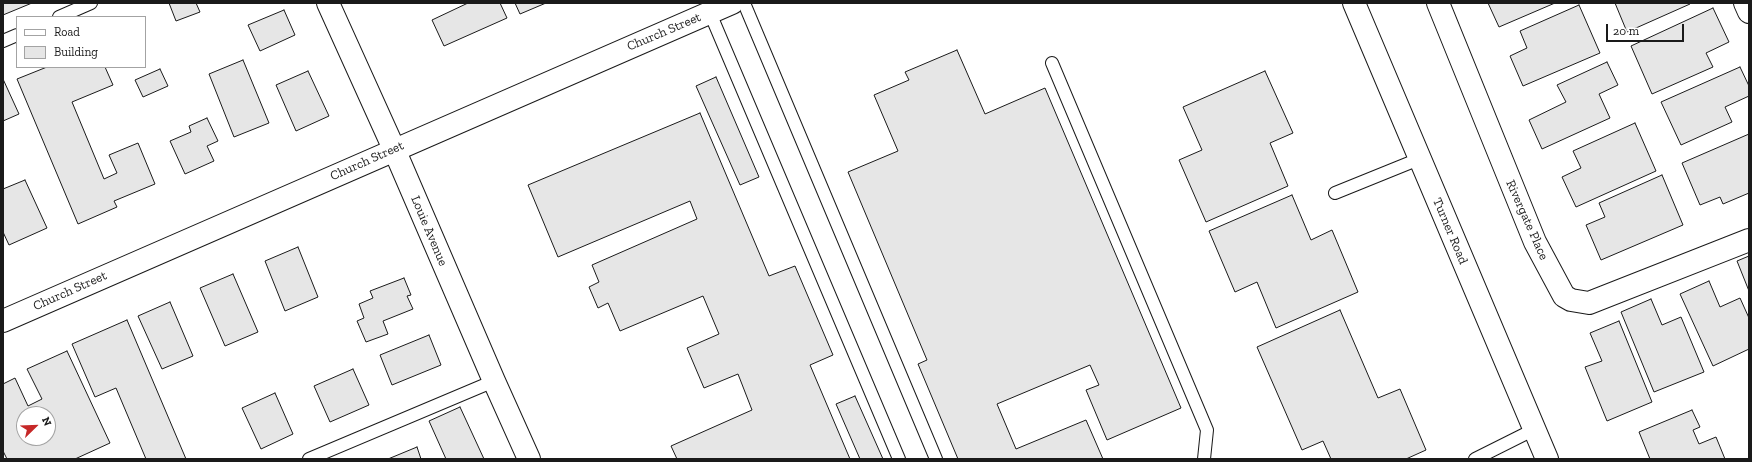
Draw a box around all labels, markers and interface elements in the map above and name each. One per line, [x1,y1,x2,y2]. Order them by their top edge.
street label: Church Street [625,9,703,55]
legend [16,16,146,68]
scale bar [1608,16,1686,42]
text: 20 m [1613,24,1639,38]
text: Road [54,25,80,39]
text: Building [54,45,98,59]
street label: Church Street [328,138,406,184]
street label: Rivergate Place [1502,178,1552,262]
street label: Louie Avenue [407,193,451,269]
street label: Turner Road [1429,195,1471,267]
street label: Church Street [31,268,109,314]
north arrow [16,406,56,446]
text: N [39,415,54,428]

